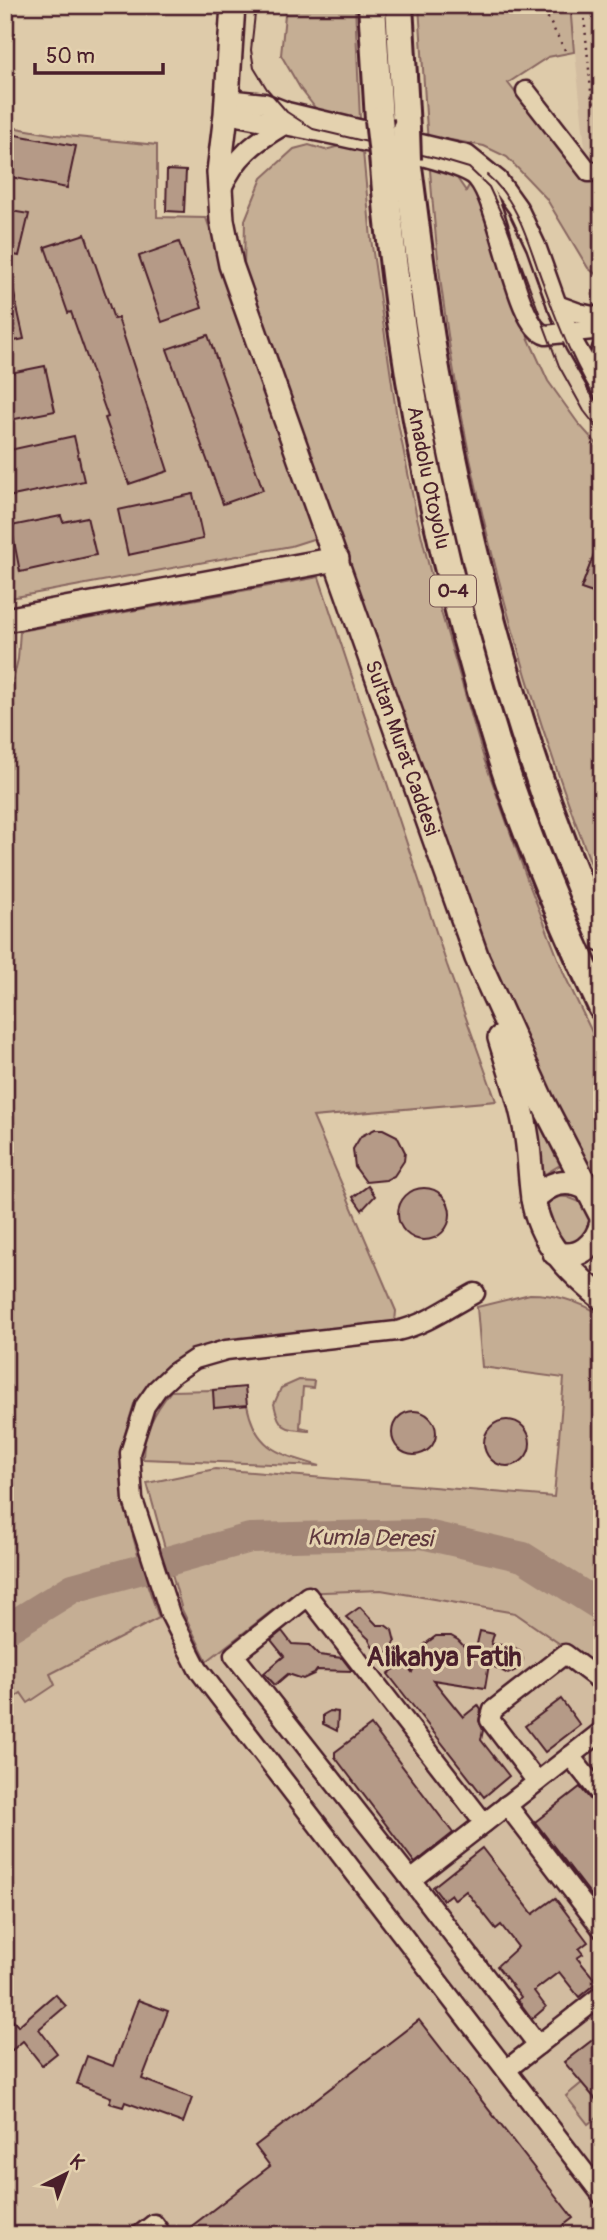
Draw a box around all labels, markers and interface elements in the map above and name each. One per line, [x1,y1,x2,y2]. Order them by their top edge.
scale bar [35,32,163,76]
text: 50 m [46,43,95,70]
street label: Anadolu Otoyolu [401,404,457,552]
road number: O-4 [430,576,476,606]
street label: Sultan Murat Caddesi [359,656,446,839]
water label: Kumla Deresi [307,1522,437,1554]
district label: Alikahya Fatih [366,1640,522,1675]
north arrow [32,2138,102,2208]
text: K [64,2149,89,2175]

